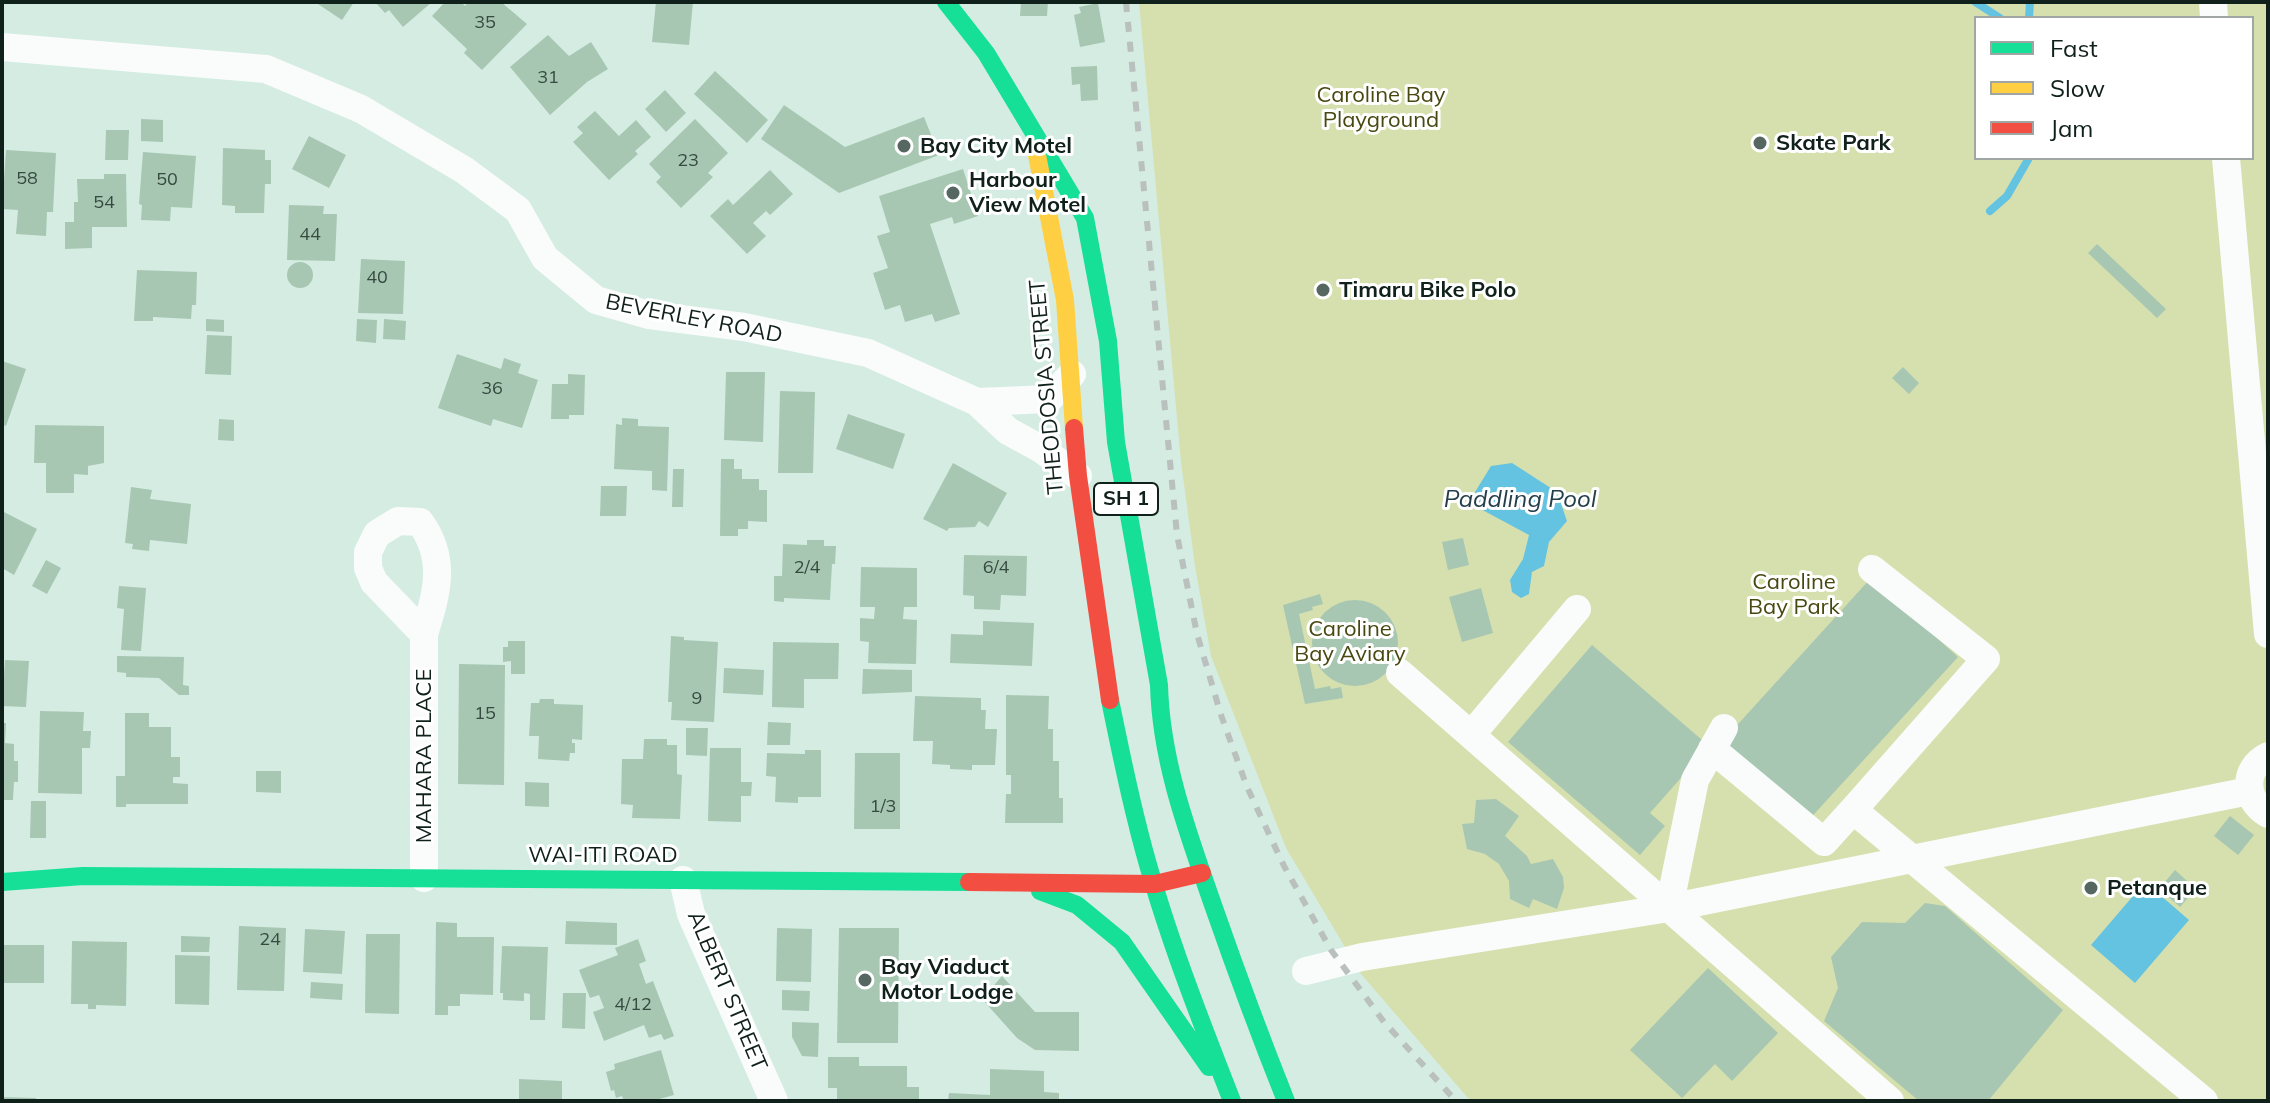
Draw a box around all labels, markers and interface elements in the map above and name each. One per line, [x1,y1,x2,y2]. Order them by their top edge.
house number: 35 [474,12,496,34]
legend [1974,16,2254,160]
text: Fast [2050,33,2098,63]
house number: 31 [537,67,559,89]
text: Slow [2050,73,2105,103]
park label: Caroline Bay Playground [1316,82,1446,134]
text: Jam [2050,113,2093,143]
place label: Skate Park [1776,130,1891,156]
place label: Bay City Motel [920,133,1072,159]
marker: Skate Park [1751,134,1769,152]
marker: Bay City Motel [895,137,913,155]
house number: 23 [677,150,699,172]
place label: Harbour View Motel [969,167,1086,218]
house number: 58 [16,168,38,190]
house number: 50 [156,169,178,191]
marker: Harbour View Motel [944,184,962,202]
house number: 54 [93,192,115,214]
house number: 44 [299,224,321,246]
house number: 40 [366,267,388,289]
place label: Timaru Bike Polo [1339,277,1516,303]
street label: THEODOSIA STREET [1024,279,1070,495]
marker: Timaru Bike Polo [1314,281,1332,299]
street label: BEVERLEY ROAD [603,289,785,349]
house number: 36 [481,378,503,400]
road number: SH 1 [1094,483,1158,515]
water label: Paddling Pool [1444,486,1596,514]
house number: 2/4 [794,557,820,579]
house number: 6/4 [983,557,1009,579]
park label: Caroline Bay Park [1748,569,1840,620]
park label: Caroline Bay Aviary [1294,616,1406,668]
street label: MAHARA PLACE [411,669,437,843]
house number: 9 [692,688,702,710]
house number: 15 [474,703,496,725]
house number: 1/3 [870,796,896,818]
street label: WAI-ITI ROAD [528,842,678,868]
place label: Petanque [2107,875,2207,901]
marker: Petanque [2082,879,2100,897]
street label: ALBERT STREET [682,907,772,1075]
house number: 24 [259,929,281,951]
place label: Bay Viaduct Motor Lodge [881,954,1014,1006]
marker: Bay Viaduct Motor Lodge [856,971,874,989]
house number: 4/12 [614,994,652,1016]

